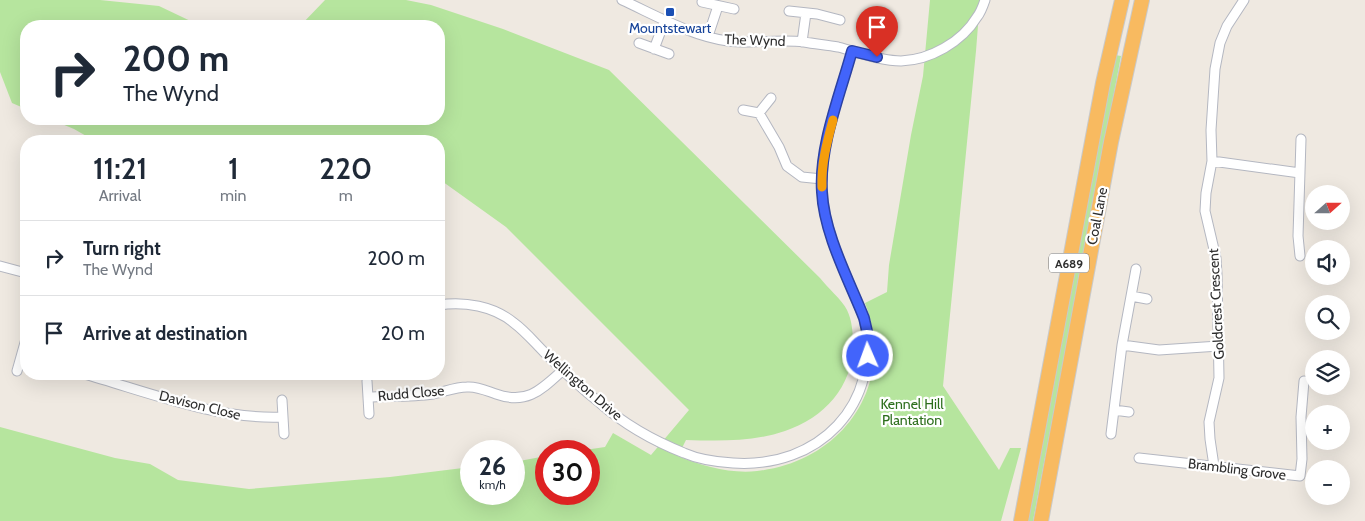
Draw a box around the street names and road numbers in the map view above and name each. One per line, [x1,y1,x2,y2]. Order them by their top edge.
street label: The Wynd [724,30,786,50]
street label: Coal Lane [1083,186,1111,246]
street label: Goldcrest Crescent [1204,248,1228,360]
road number: A689 [1049,254,1089,272]
street label: Wellington Drive [540,346,626,424]
street label: Rudd Close [377,381,445,405]
street label: Davison Close [157,386,243,424]
street label: Brambling Grove [1187,454,1287,484]

